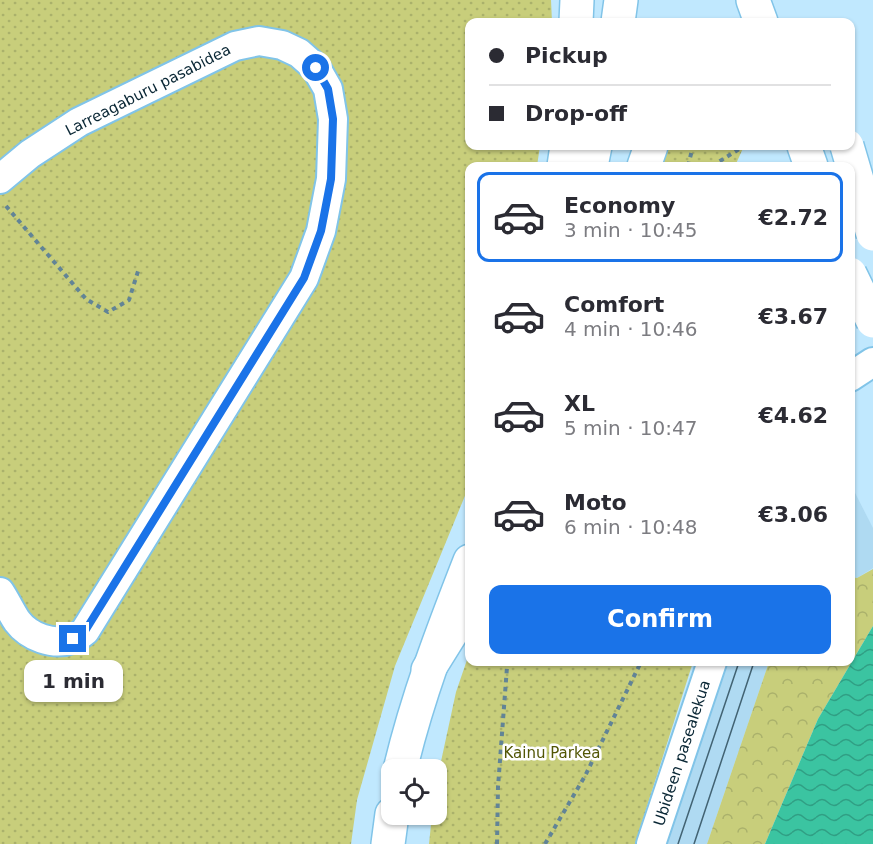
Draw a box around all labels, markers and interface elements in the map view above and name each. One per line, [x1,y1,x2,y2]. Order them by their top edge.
street label: Larreagaburu pasabidea [62,40,234,140]
text: Pickup [525,43,608,68]
route start [302,54,329,81]
text: Drop-off [525,101,627,126]
icon: car [492,190,546,244]
text: Economy [564,193,675,218]
text: €2.72 [758,205,828,230]
text: 3 min · 10:45 [564,218,698,242]
icon: car [492,289,546,343]
text: Comfort [564,292,664,317]
text: €3.67 [758,304,828,329]
text: 4 min · 10:46 [564,317,698,341]
icon: car [492,388,546,442]
text: XL [564,391,595,416]
text: €4.62 [758,403,828,428]
text: 5 min · 10:47 [564,416,698,440]
icon: car [492,487,546,541]
text: Moto [564,490,627,515]
text: €3.06 [758,502,828,527]
text: 6 min · 10:48 [564,515,698,539]
button: Confirm [489,585,831,654]
route end [59,625,86,652]
callout: 1 min [23,660,122,702]
text: 1 min [42,669,105,693]
street label: Ubideen pasealekua [650,678,714,828]
park label: Kainu Parkea [503,744,601,762]
map controls [381,759,447,825]
button: locate [381,759,447,825]

